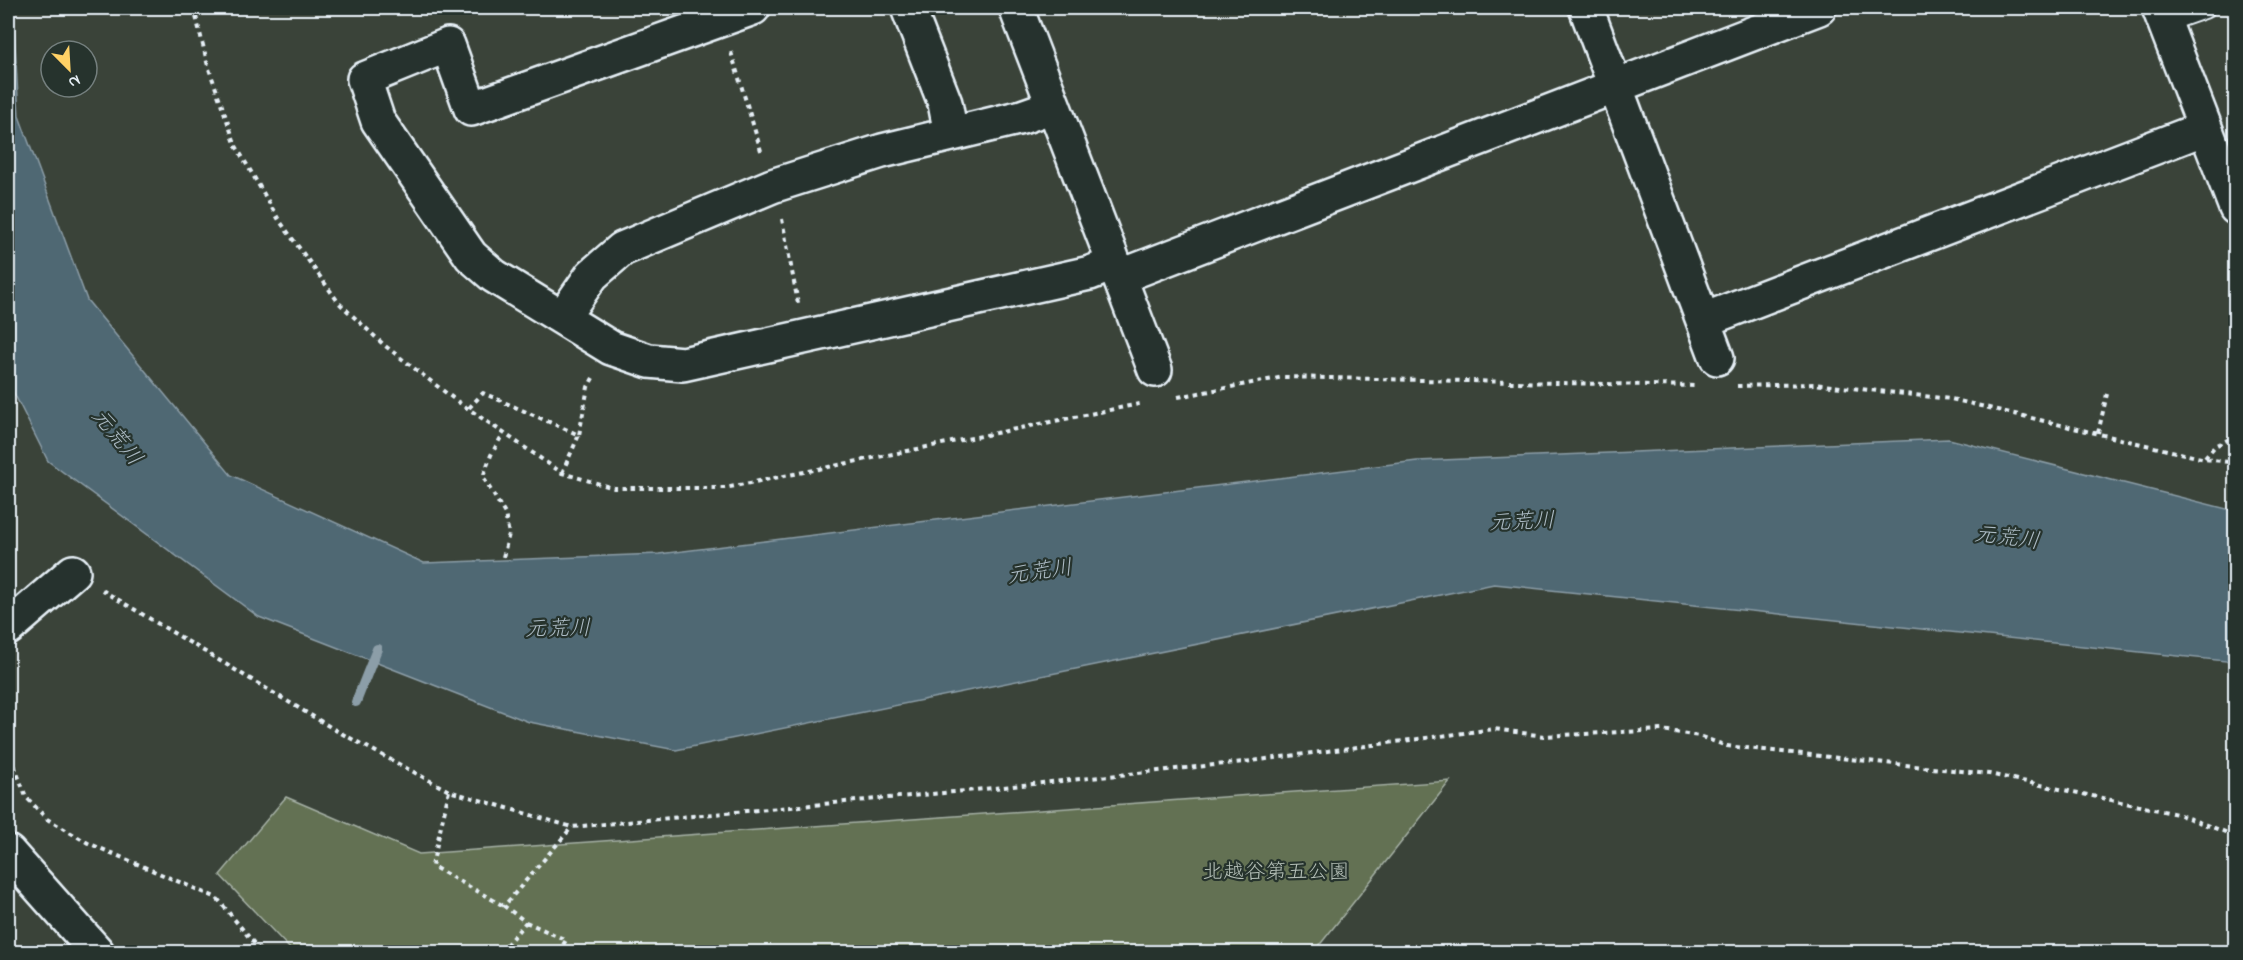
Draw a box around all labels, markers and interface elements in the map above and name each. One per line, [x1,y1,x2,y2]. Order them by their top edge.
north arrow [39,39,99,99]
text: N [64,68,84,94]
water label: 元荒川 [83,402,149,474]
water label: 元荒川 [1488,506,1556,540]
water label: 元荒川 [1972,519,2042,559]
water label: 元荒川 [1005,553,1075,593]
water label: 元荒川 [525,613,591,647]
park label: 北越谷第五公園 [1203,858,1350,888]

